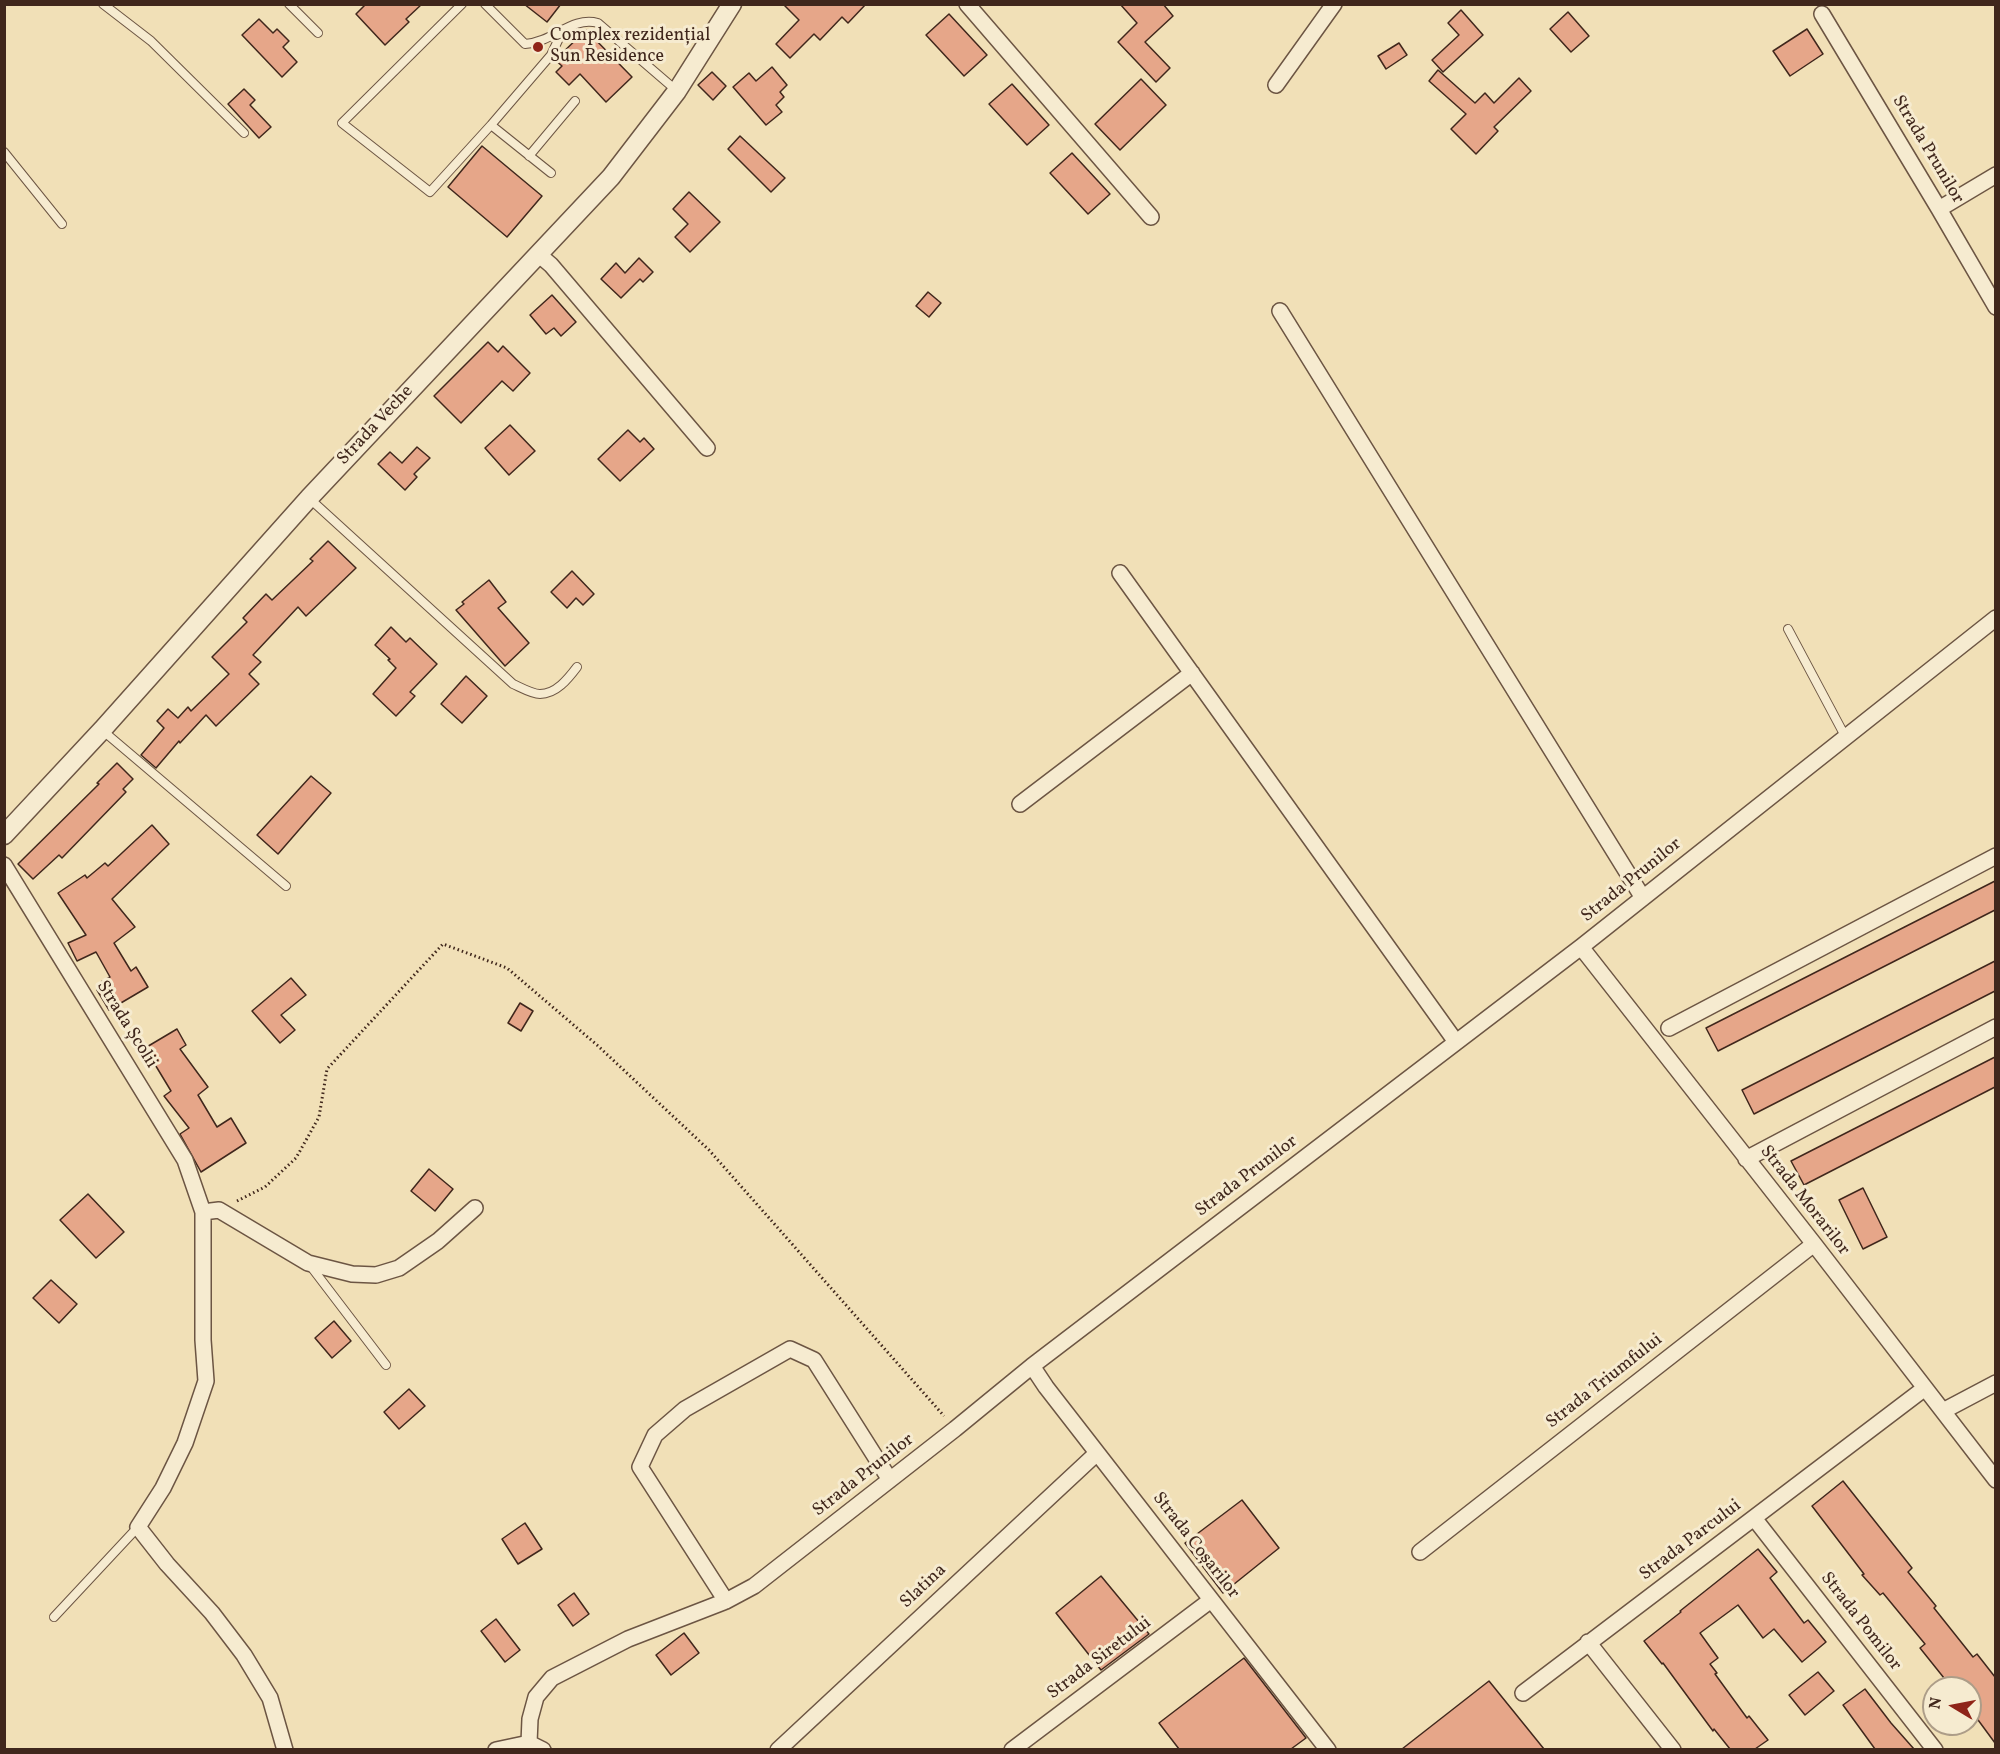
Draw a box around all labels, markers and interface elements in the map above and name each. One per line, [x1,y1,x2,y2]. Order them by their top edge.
place label: Complex rezidențial Sun Residence [550,26,710,68]
marker: Complex rezidențial Sun Residence [531,40,545,54]
street label: Strada Prunilor [1886,92,1968,208]
street label: Strada Veche [333,382,419,470]
street label: Strada Prunilor [1578,834,1686,928]
street label: Strada Școlii [91,977,161,1073]
street label: Strada Prunilor [1192,1132,1302,1222]
street label: Strada Morarilor [1754,1142,1854,1260]
street label: Strada Triumfului [1543,1330,1667,1434]
street label: Strada Prunilor [809,1430,919,1522]
street label: Strada Coșarilor [1147,1489,1243,1603]
street label: Strada Parcului [1636,1496,1746,1586]
street label: Slatina [896,1560,952,1614]
street label: Strada Pomilor [1815,1568,1905,1676]
street label: Strada Siretului [1044,1613,1156,1705]
north arrow [1922,1676,1982,1736]
text: N [1924,1696,1948,1711]

